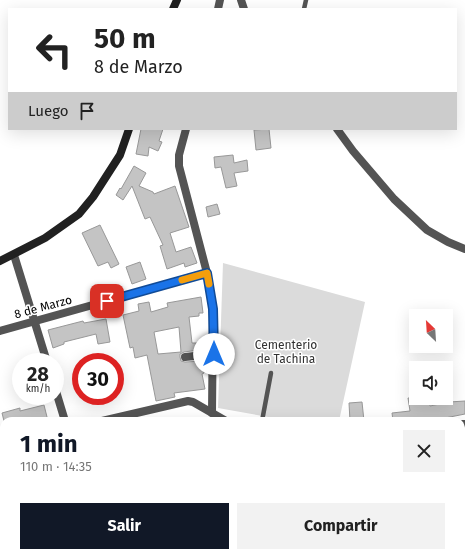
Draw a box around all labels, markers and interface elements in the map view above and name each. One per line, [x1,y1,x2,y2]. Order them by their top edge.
text: 50 m [94,22,156,55]
icon: left [28,24,80,76]
text: 8 de Marzo [94,56,183,78]
icon: arrive [76,100,98,122]
text: Luego [28,102,68,120]
pin [90,284,124,318]
icon: arrive [96,290,118,312]
street label: 8 de Marzo [13,293,73,321]
north arrow [409,309,453,353]
map controls [409,309,453,405]
position arrow [193,333,235,375]
park label: Cementerio de Tachina [255,338,317,366]
speed limit sign: 30 [72,353,124,405]
button: sound [409,361,453,405]
text: 28 [27,362,49,386]
text: km/h [26,383,50,395]
text: 1 min [20,430,78,458]
button: close [403,430,445,472]
text: 110 m · 14:35 [20,459,92,474]
button: Salir [20,503,229,549]
button: Compartir [237,503,445,549]

